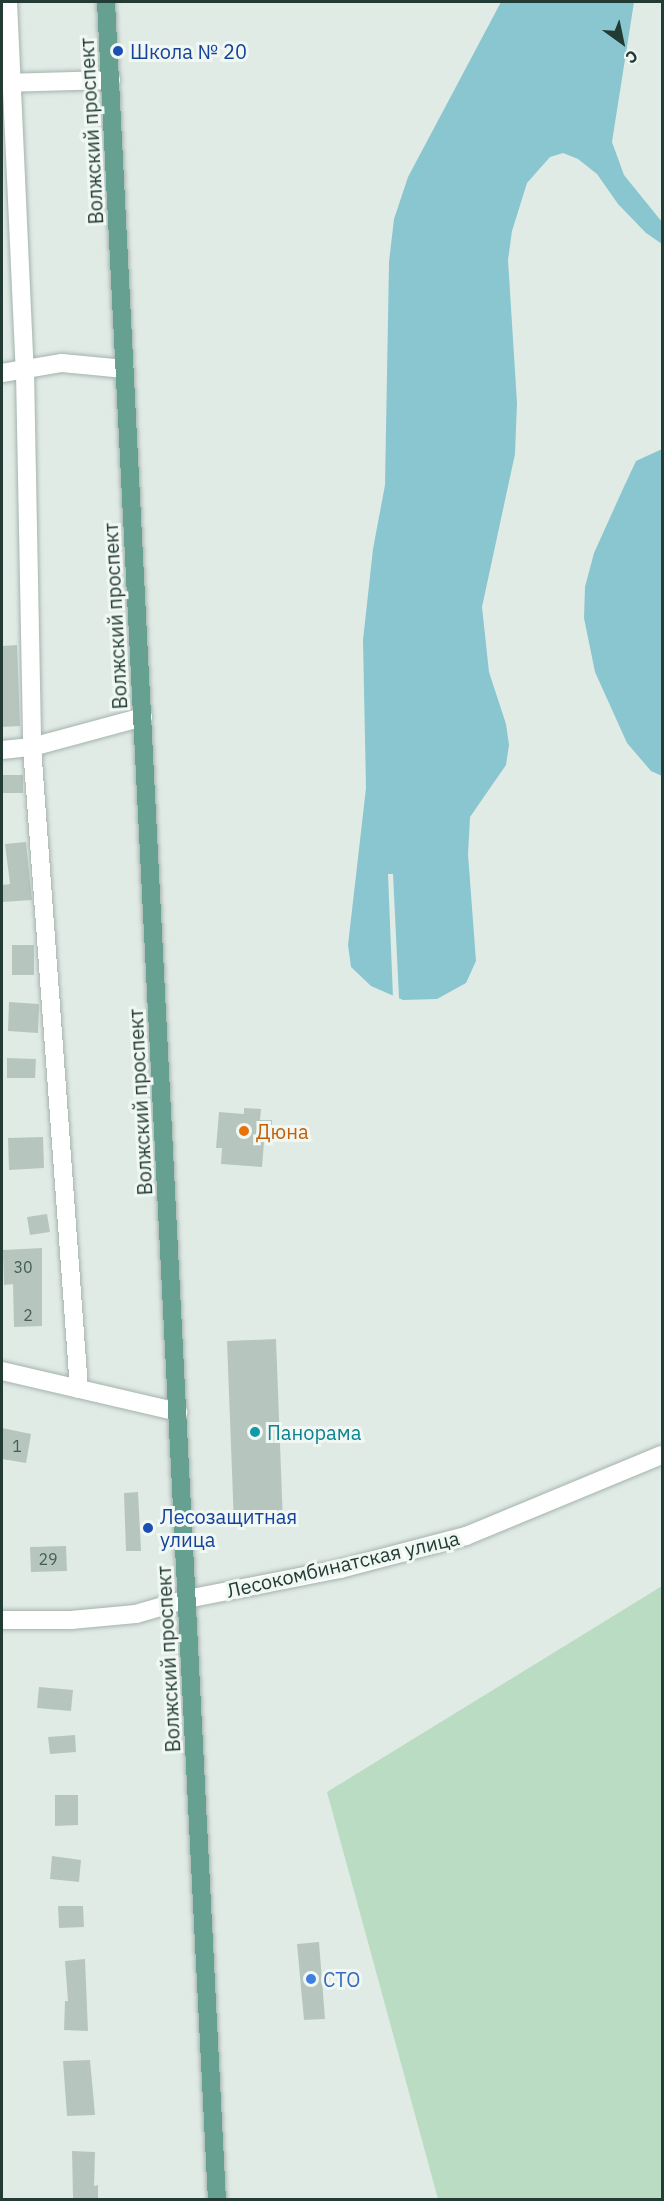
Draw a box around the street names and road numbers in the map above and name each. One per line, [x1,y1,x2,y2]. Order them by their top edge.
street label: Волжский проспект [74,37,108,225]
street label: Волжский проспект [98,522,132,710]
street label: Волжский проспект [123,1008,157,1196]
street label: Лесокомбинатская улица [224,1526,462,1602]
street label: Волжский проспект [151,1565,185,1753]

